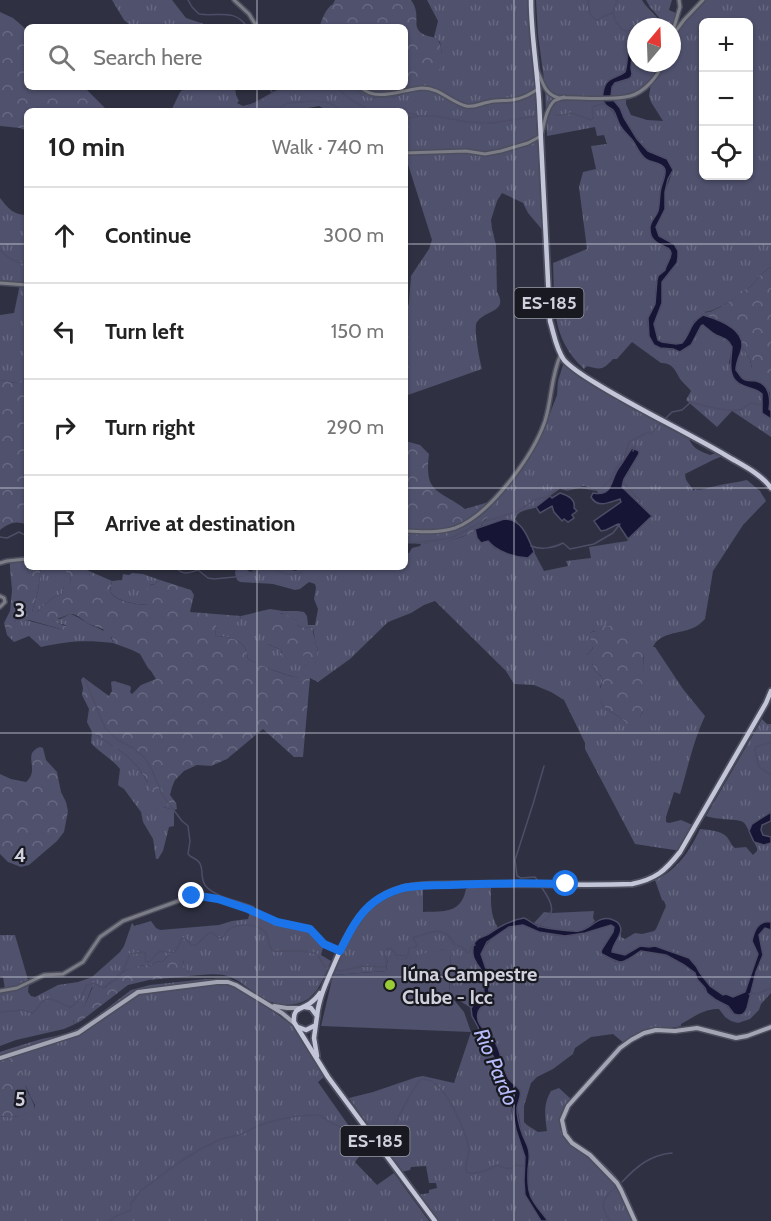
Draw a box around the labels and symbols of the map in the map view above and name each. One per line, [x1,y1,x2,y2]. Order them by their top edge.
north arrow [627,18,681,72]
road number: ES-185 [514,288,584,318]
text: 3 [15,598,25,622]
text: 4 [14,843,26,867]
route start [552,870,578,896]
route end [178,882,204,908]
place label: Iúna Campestre Clube - Icc [402,962,537,1009]
marker: Iúna Campestre Clube - Icc [383,978,397,992]
water label: Rio Pardo [469,1024,524,1109]
text: 5 [15,1087,25,1111]
road number: ES-185 [340,1126,410,1156]

